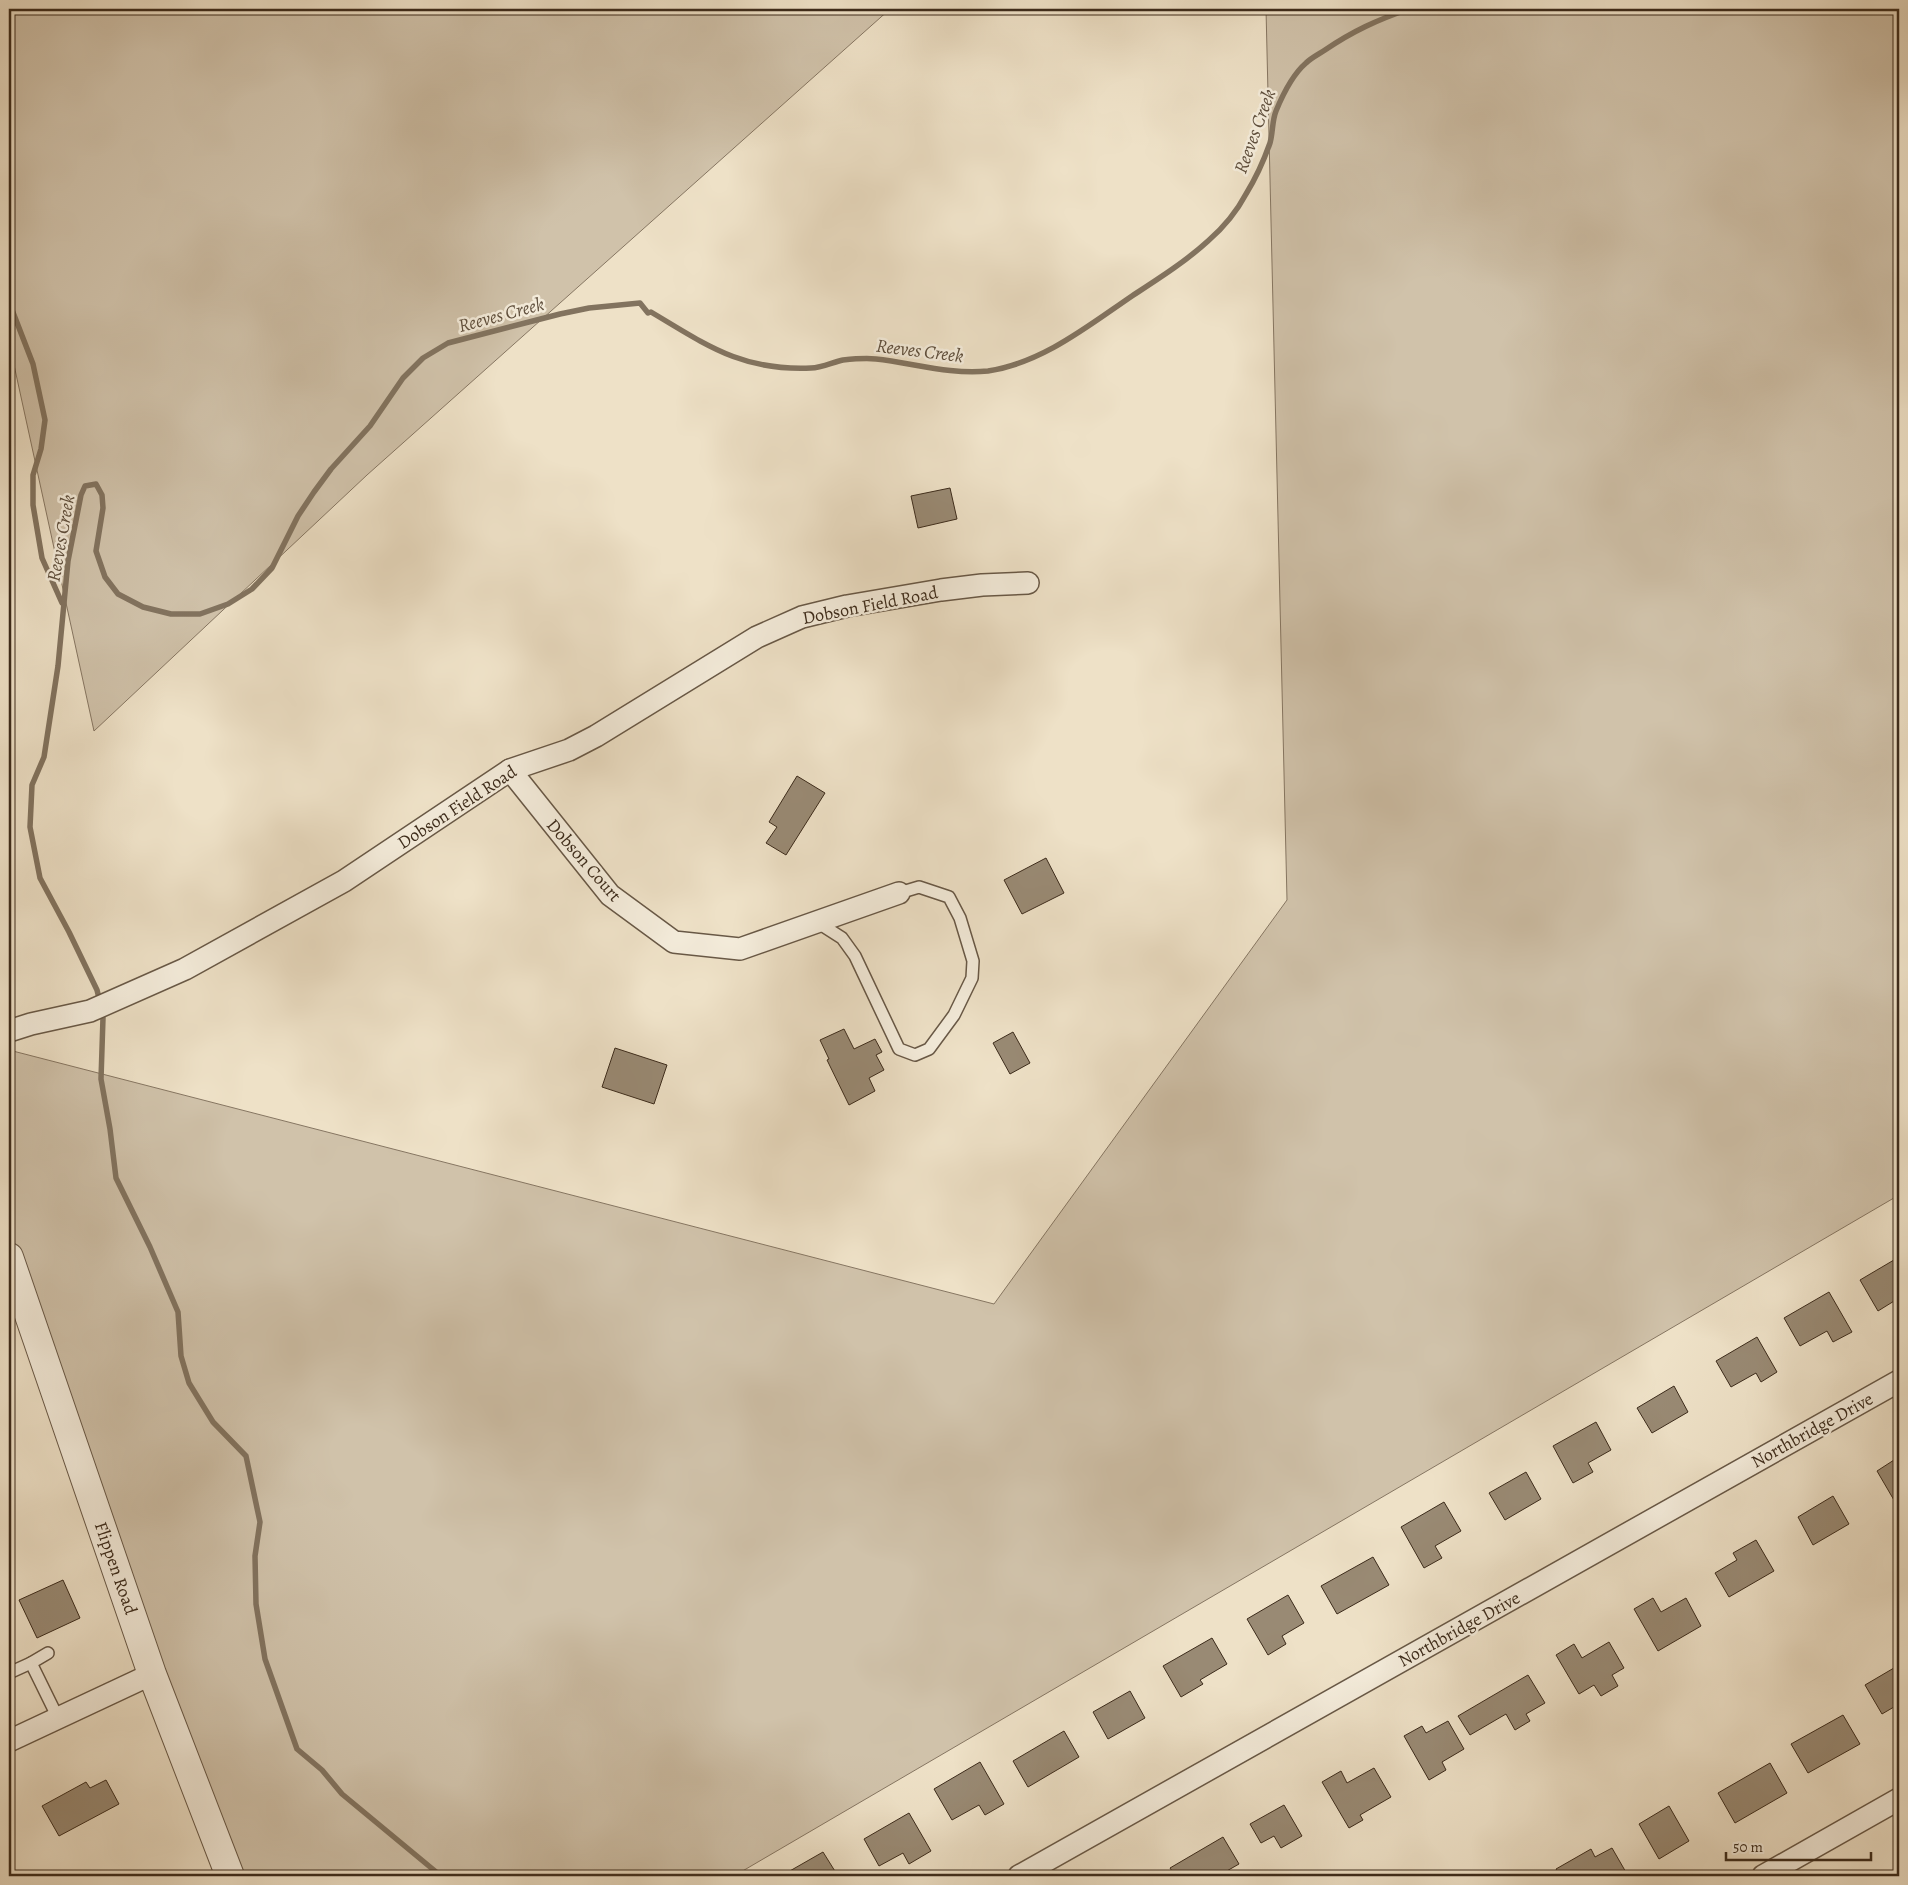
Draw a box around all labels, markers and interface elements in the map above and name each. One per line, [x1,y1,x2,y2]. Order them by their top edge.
water label: Reeves Creek [1228,86,1282,177]
water label: Reeves Creek [455,291,547,339]
water label: Reeves Creek [875,333,965,369]
water label: Reeves Creek [41,493,81,584]
street label: Dobson Field Road [800,580,940,630]
street label: Dobson Field Road [393,759,521,855]
street label: Dobson Court [541,813,627,907]
street label: Northbridge Drive [1747,1387,1877,1473]
street label: Flippen Road [89,1518,143,1618]
street label: Northbridge Drive [1394,1586,1524,1672]
scale bar [1726,1830,1870,1862]
text: 50 m [1733,1837,1763,1857]

